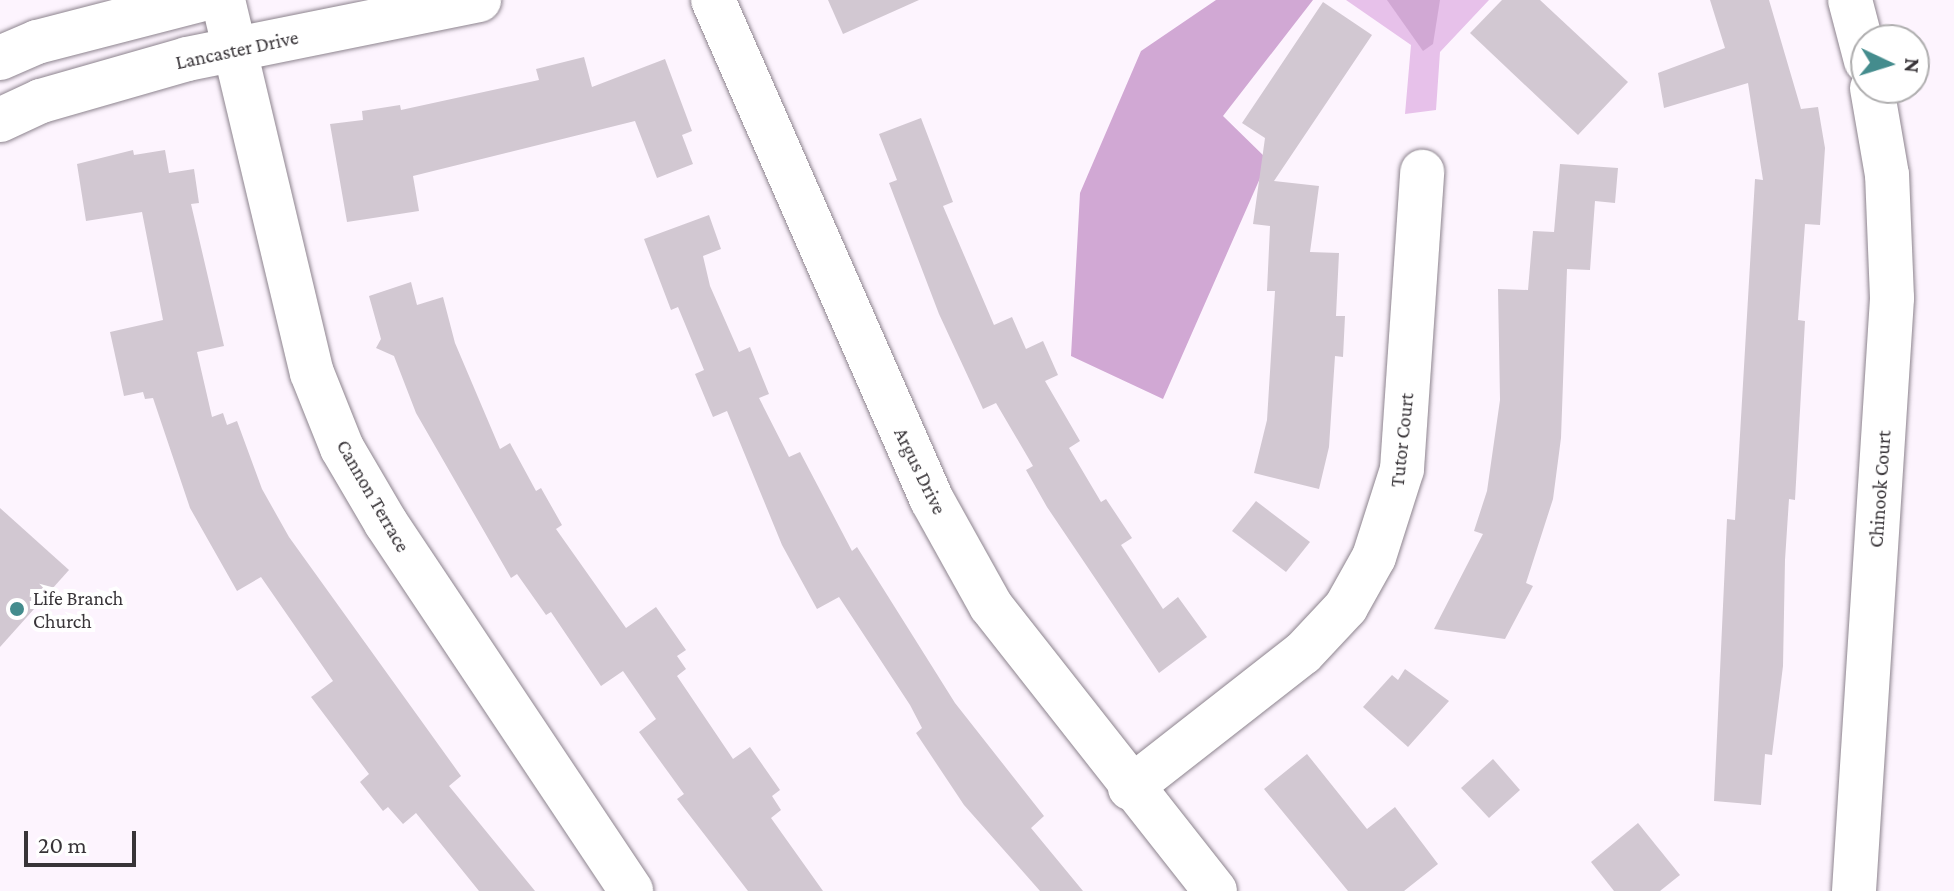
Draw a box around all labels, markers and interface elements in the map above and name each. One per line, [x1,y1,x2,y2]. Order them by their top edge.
north arrow [1850,24,1930,104]
street label: Lancaster Drive [173,25,301,75]
text: N [1899,57,1925,74]
street label: Tutor Court [1385,392,1419,488]
street label: Argus Drive [889,424,951,518]
street label: Chinook Court [1864,429,1896,549]
street label: Cannon Terrace [331,436,415,556]
place label: Life Branch Church [33,586,123,633]
marker: Life Branch Church [8,600,26,618]
scale bar [28,815,140,865]
text: 20 m [38,831,87,858]

